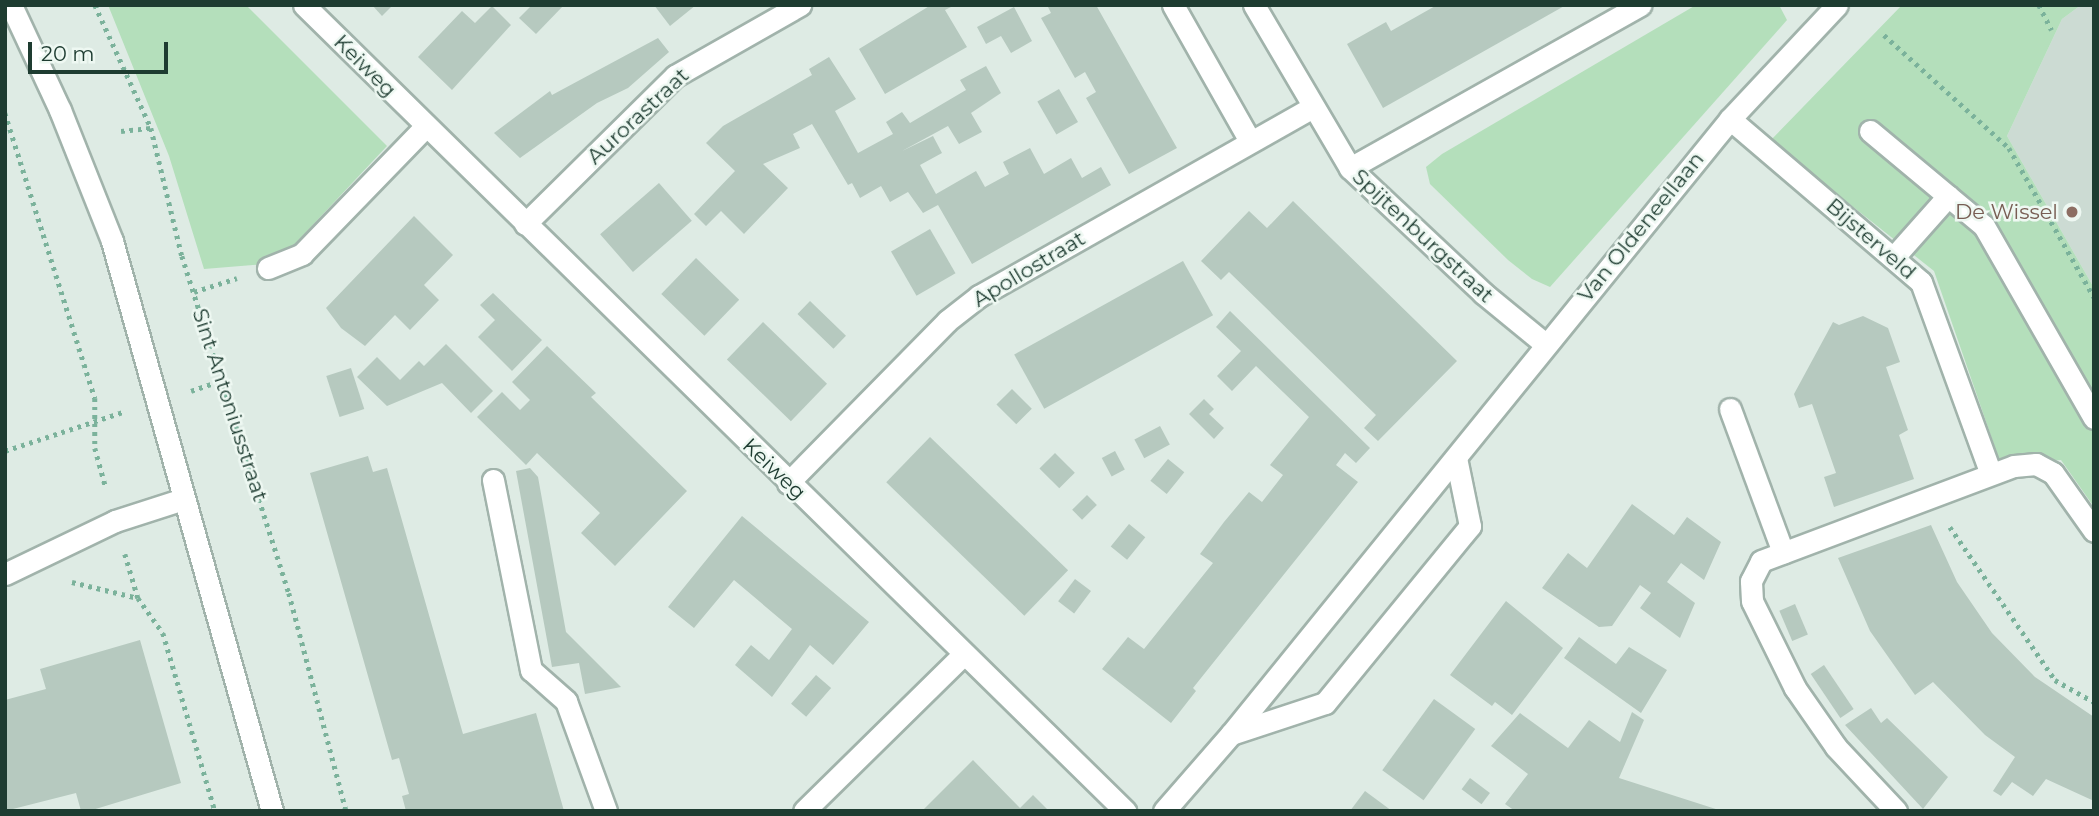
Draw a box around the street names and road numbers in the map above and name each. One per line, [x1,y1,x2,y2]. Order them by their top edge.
street label: Keiweg [329,30,401,102]
street label: Aurorastraat [582,62,694,170]
street label: Van Oldeneellaan [1573,147,1709,307]
street label: Spijtenburgstraat [1347,164,1499,308]
street label: Bijsterveld [1821,193,1921,285]
street label: Apollostraat [968,226,1090,312]
street label: Sint Antoniusstraat [187,305,273,505]
street label: Keiweg [737,433,811,505]

